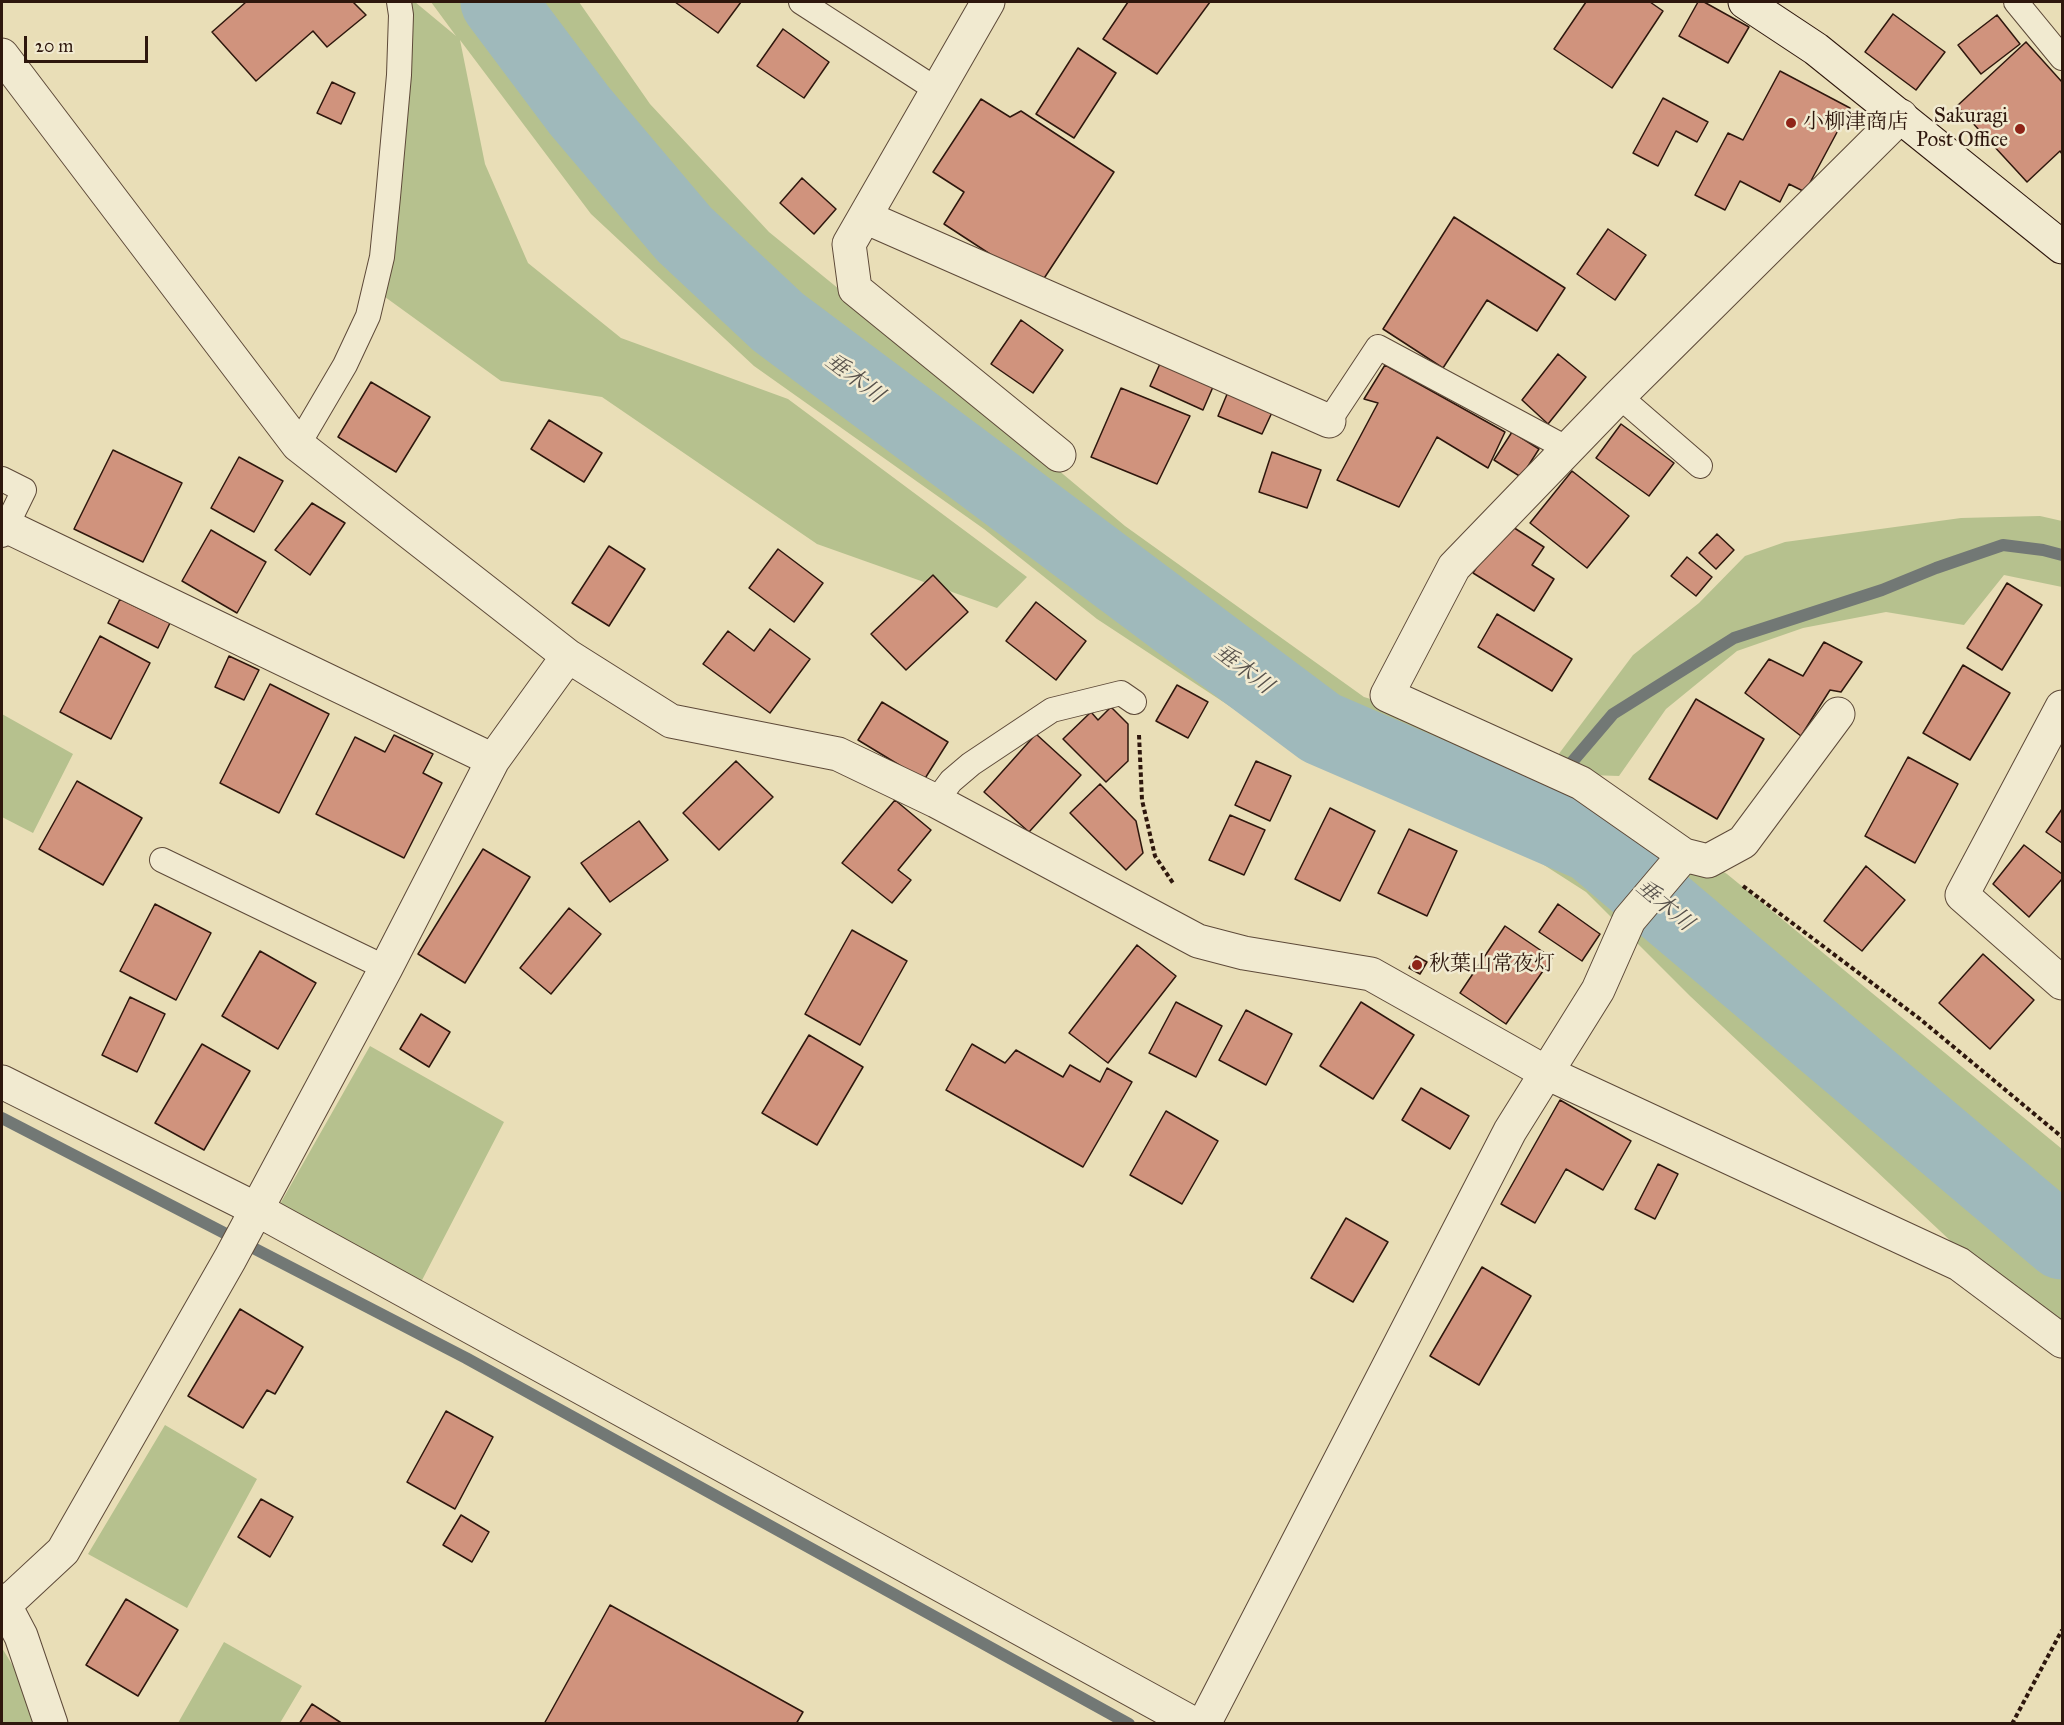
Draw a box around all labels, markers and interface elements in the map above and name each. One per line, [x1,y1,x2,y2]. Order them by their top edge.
scale bar [27,24,152,62]
text: 20 m [35,35,73,57]
place label: Sakuragi Post Office [1916,104,2008,154]
place label: 小柳津商店 [1803,110,1908,136]
marker: 小柳津商店 [1784,116,1798,130]
marker: Sakuragi Post Office [2013,122,2027,136]
water label: 垂木川 [820,349,888,409]
water label: 垂木川 [1209,640,1277,700]
water label: 垂木川 [1630,875,1698,937]
place label: 秋葉山常夜灯 [1429,952,1555,978]
marker: 秋葉山常夜灯 [1410,958,1424,972]

